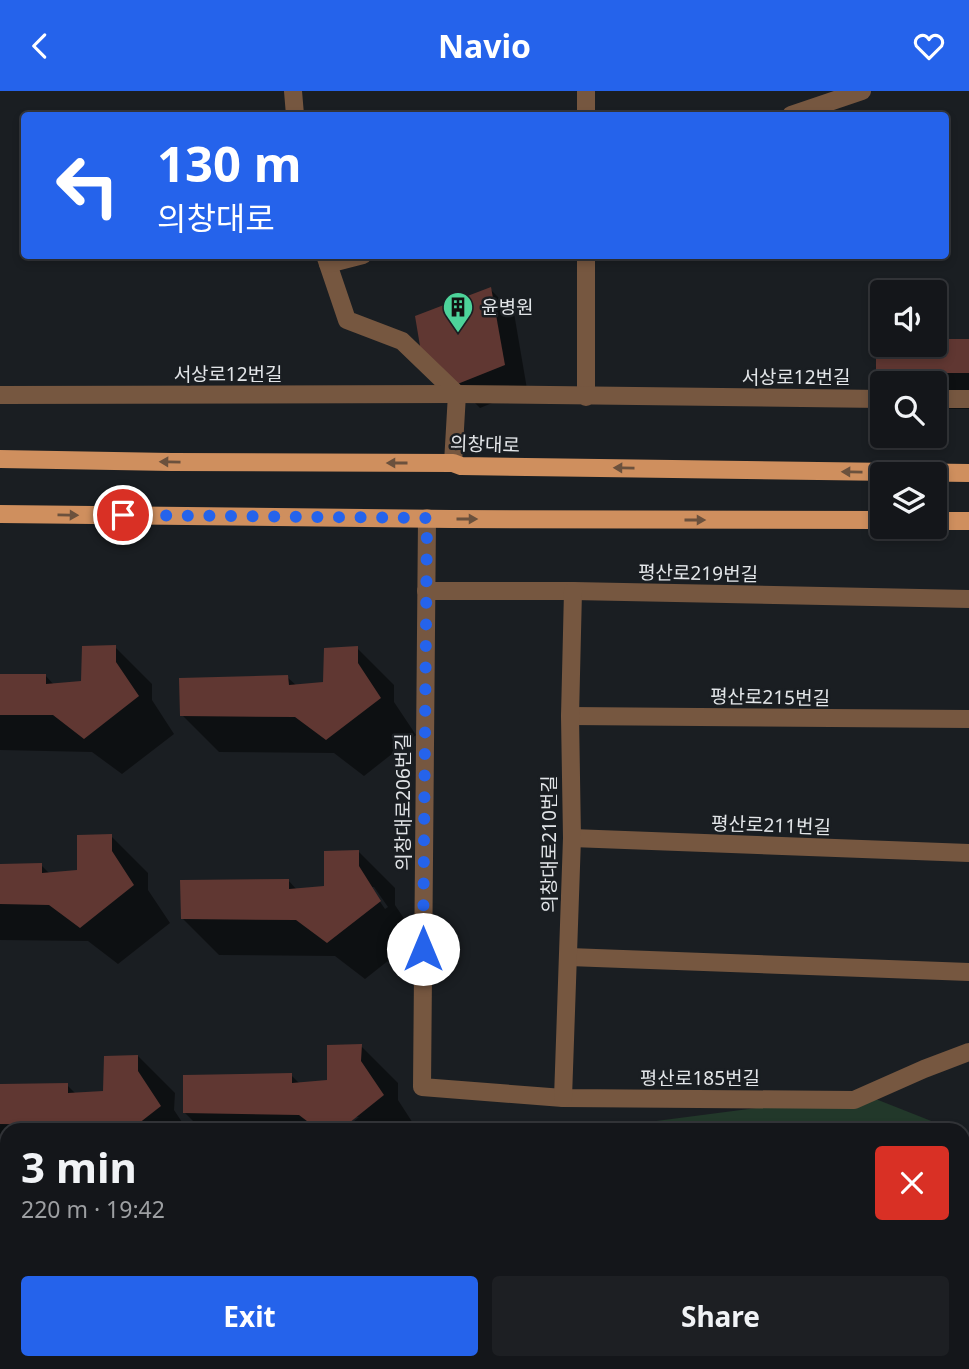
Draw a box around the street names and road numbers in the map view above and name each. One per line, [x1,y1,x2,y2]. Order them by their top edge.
street label: 서상로12번길 [173,361,283,387]
street label: 서상로12번길 [741,364,851,390]
street label: 의창대로 [450,430,520,458]
street label: 평산로219번길 [638,559,758,587]
street label: 평산로215번길 [710,683,830,711]
street label: 의창대로206번길 [390,733,416,871]
street label: 의창대로210번길 [536,775,562,913]
street label: 평산로211번길 [711,810,831,840]
street label: 평산로185번길 [640,1065,760,1091]

